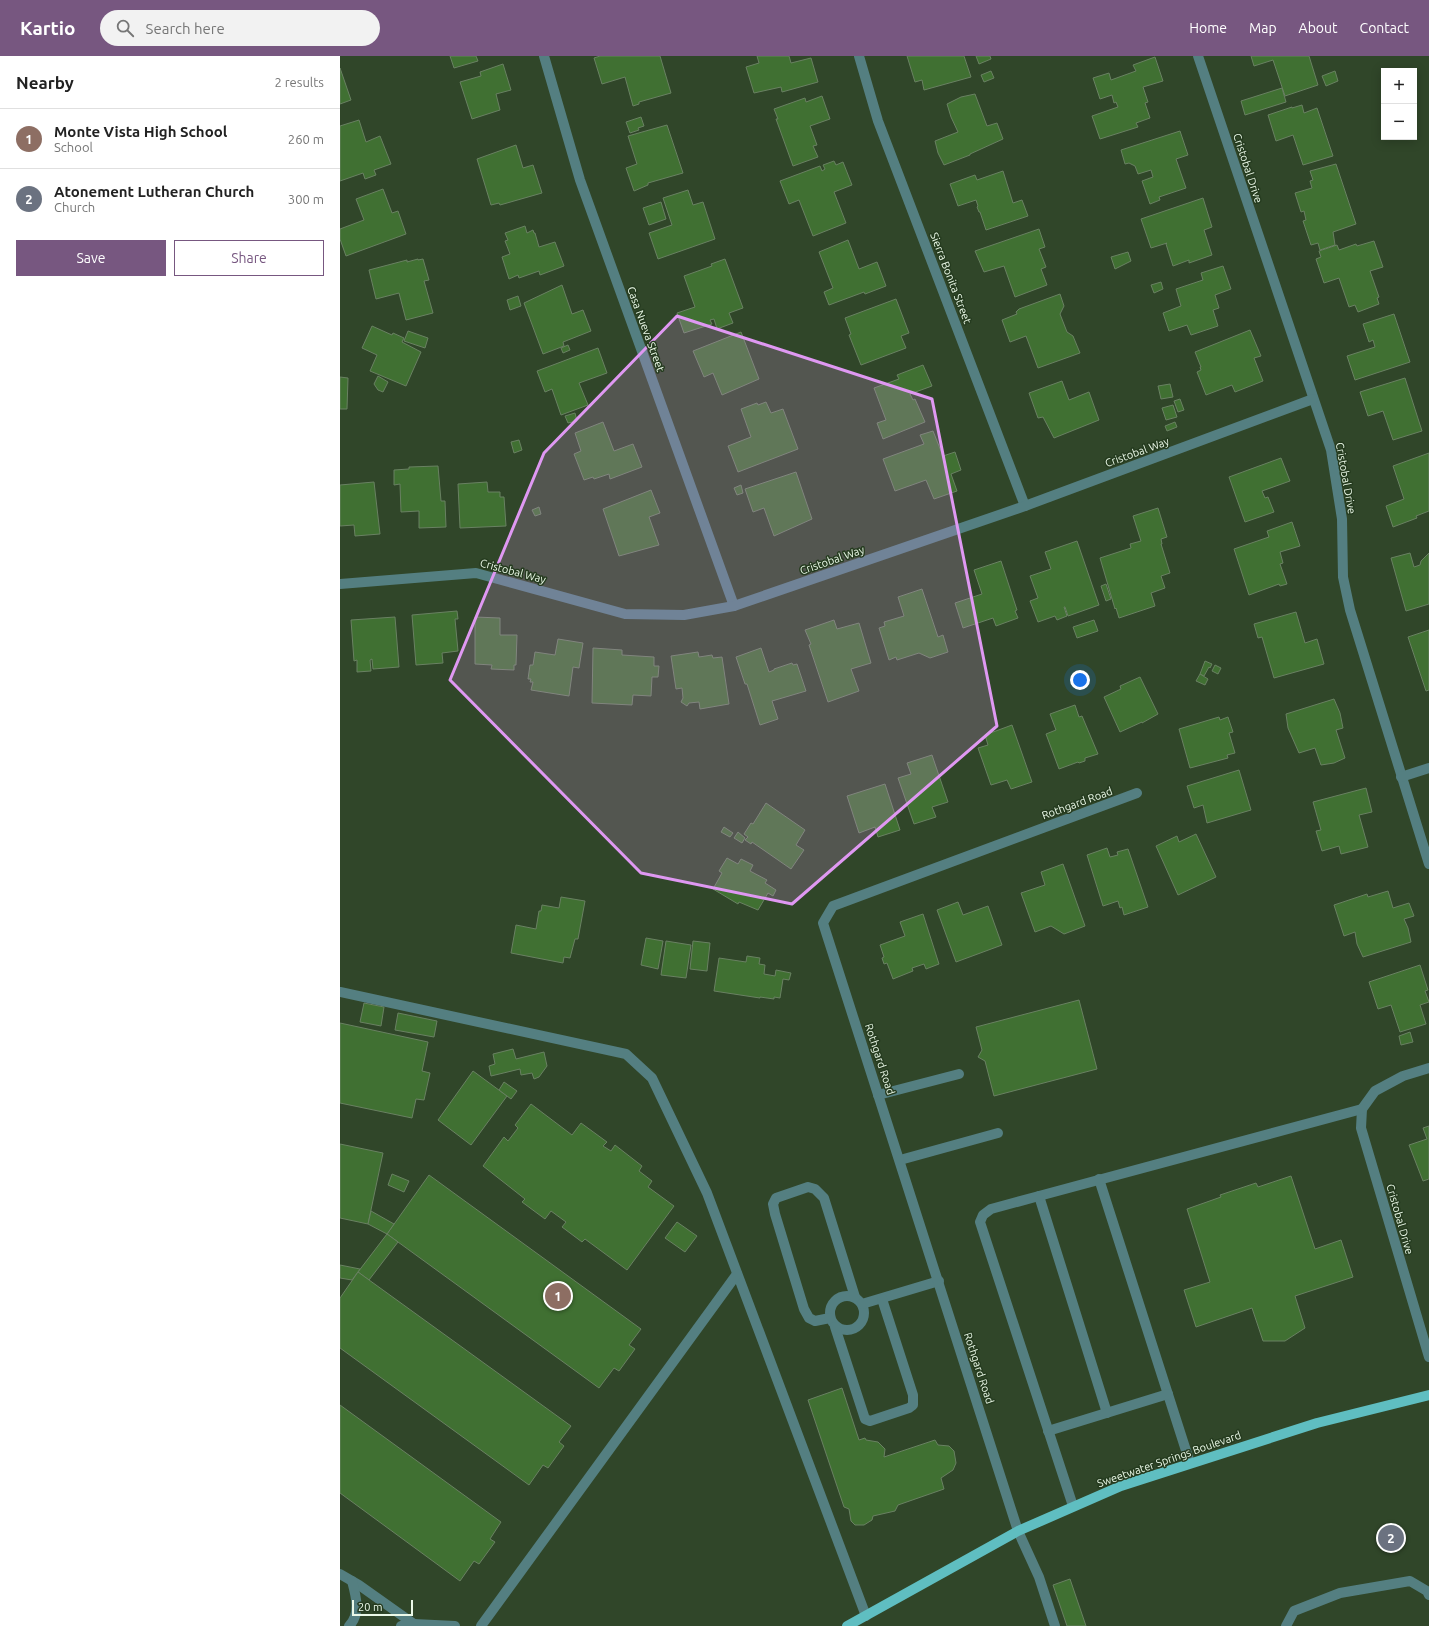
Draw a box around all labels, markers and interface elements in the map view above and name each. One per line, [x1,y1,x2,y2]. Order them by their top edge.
search box [100,10,380,46]
text: Kartio [20,17,76,39]
icon: search [114,17,136,39]
text: Search here [146,20,225,37]
text: Home [1189,20,1227,36]
text: Map [1249,20,1277,36]
text: About [1299,20,1338,36]
text: Contact [1360,20,1409,36]
map controls [1381,68,1417,140]
button: + [1381,68,1417,104]
text: Nearby [16,73,74,92]
text: 2 results [274,75,324,89]
button: − [1381,104,1417,140]
text: Monte Vista High School [54,123,227,140]
text: 1 [25,132,33,146]
text: 260 m [288,132,324,146]
street label: Cristobal Drive [1231,132,1265,204]
text: School [54,140,93,154]
text: Atonement Lutheran Church [54,183,254,200]
text: 2 [25,192,33,206]
text: 300 m [288,192,324,206]
text: Church [54,200,95,214]
street label: Sierra Bonita Street [928,231,974,326]
button: Save [16,240,166,276]
button: Share [174,240,324,276]
street label: Casa Nueva Street [625,285,667,374]
street label: Cristobal Way [1103,435,1171,469]
street label: Cristobal Drive [1334,441,1358,515]
street label: Cristobal Way [798,543,867,577]
street label: Cristobal Way [479,556,548,586]
your location [1070,670,1090,690]
street label: Rothgard Road [1040,785,1114,821]
street label: Rothgard Road [863,1022,897,1096]
street label: Cristobal Drive [1384,1182,1416,1256]
pin: 1 [545,1281,571,1311]
street label: Rothgard Road [962,1331,996,1405]
street label: Sweetwater Springs Boulevard [1096,1429,1242,1489]
pin: 2 [1378,1523,1404,1553]
scale bar [352,1598,413,1617]
text: 20 m [358,1601,382,1613]

